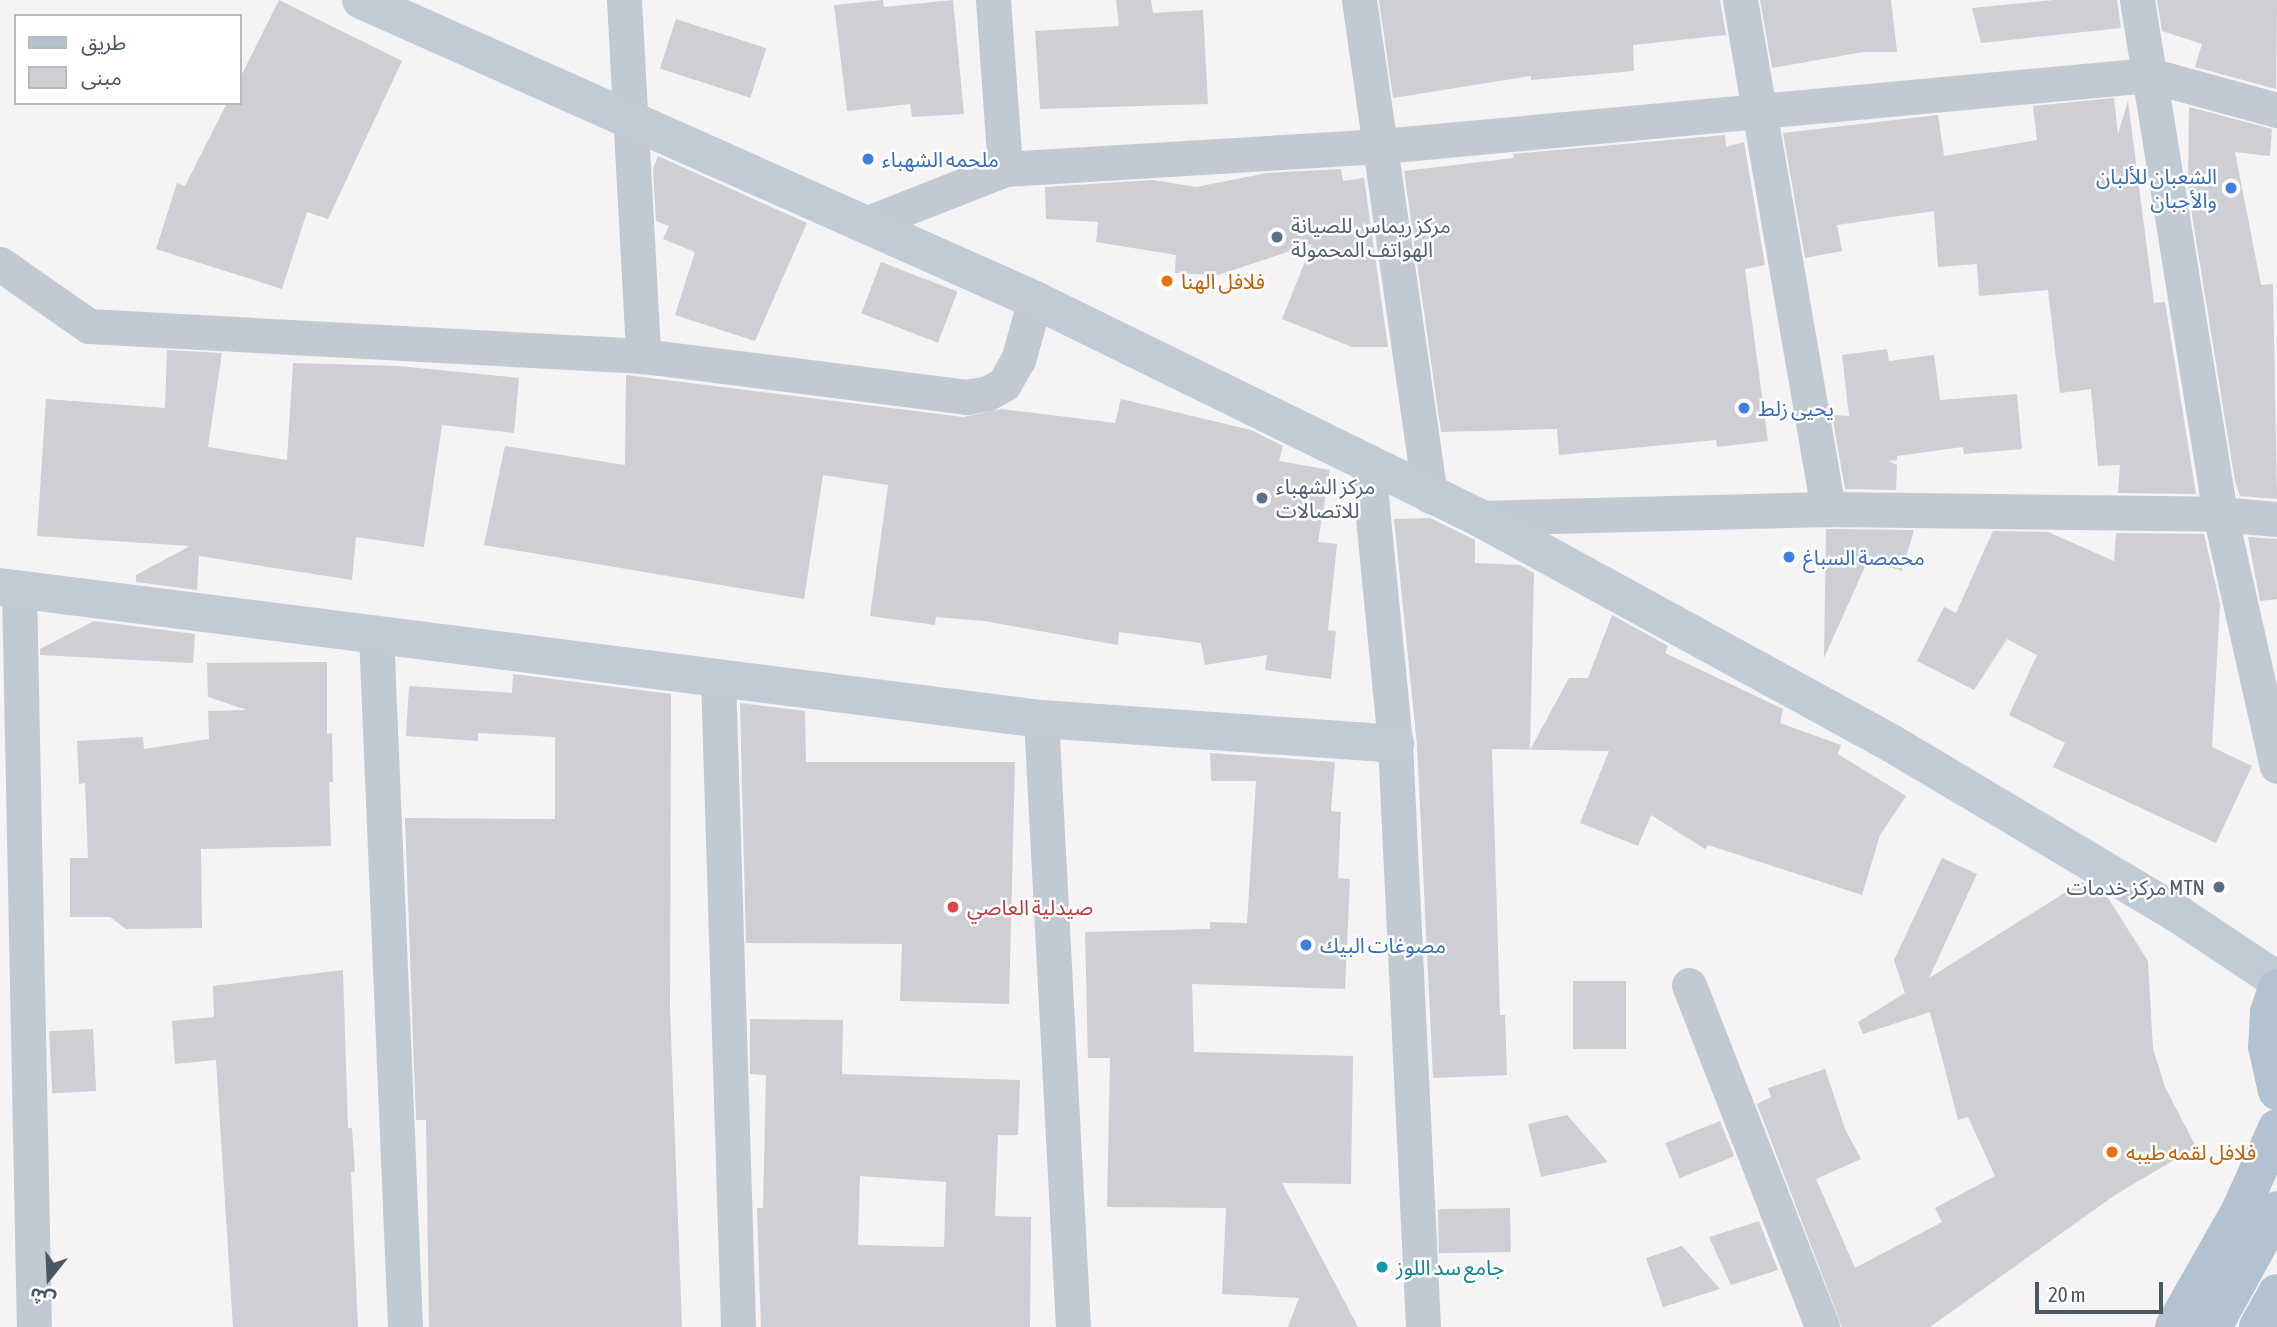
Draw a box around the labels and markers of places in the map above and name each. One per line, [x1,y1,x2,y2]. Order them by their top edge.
place label: ملحمه الشهباء [882,146,999,172]
marker: ملحمه الشهباء [860,151,876,167]
place label: الشعبان للألبان والأجبان [2096,163,2217,213]
marker: الشعبان للألبان والأجبان [2223,180,2239,196]
place label: مركز ريماس للصيانة الهواتف المحمولة [1291,212,1451,262]
marker: مركز ريماس للصيانة الهواتف المحمولة [1269,229,1285,245]
place label: فلافل الهنا [1181,268,1265,294]
marker: فلافل الهنا [1159,273,1175,289]
place label: يحيى زلط [1758,395,1834,421]
marker: يحيى زلط [1736,400,1752,416]
place label: مركز الشهباء للاتصالات [1276,473,1375,523]
marker: مركز الشهباء للاتصالات [1254,490,1270,506]
place label: محمصة السباغ [1803,544,1925,570]
marker: محمصة السباغ [1781,549,1797,565]
place label: مركز خدمات MTN [2067,874,2205,900]
marker: مركز خدمات MTN [2211,879,2227,895]
place label: صيدلية العاصي [967,894,1093,920]
marker: صيدلية العاصي [945,899,961,915]
place label: مصوغات البيك [1320,932,1446,958]
marker: مصوغات البيك [1298,937,1314,953]
place label: فلافل لقمه طيبه [2126,1139,2256,1165]
marker: فلافل لقمه طيبه [2104,1144,2120,1160]
place label: جامع سد اللوز [1396,1254,1504,1280]
marker: جامع سد اللوز [1374,1259,1390,1275]

